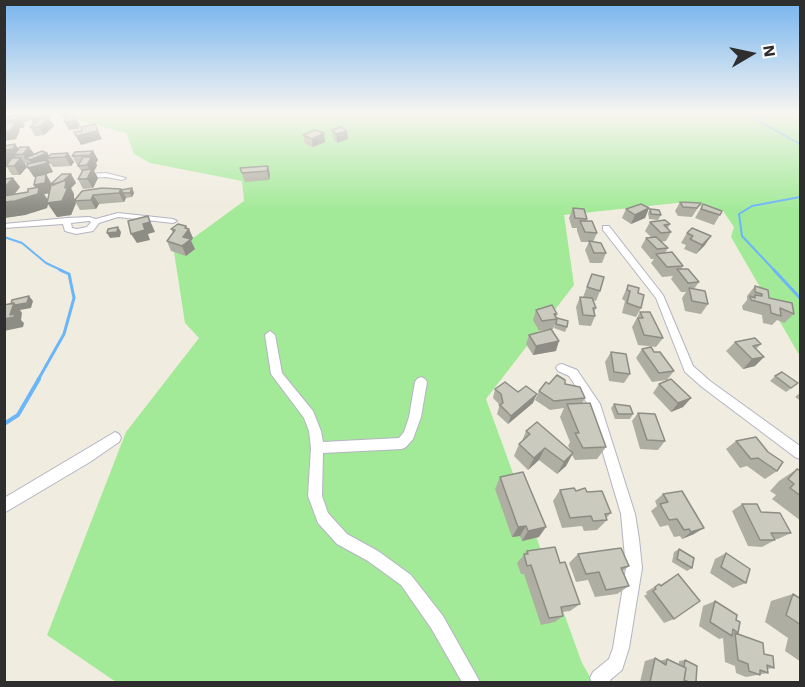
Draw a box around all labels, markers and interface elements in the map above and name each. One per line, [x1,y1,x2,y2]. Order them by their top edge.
north arrow [721,24,781,84]
text: N [759,44,780,58]

